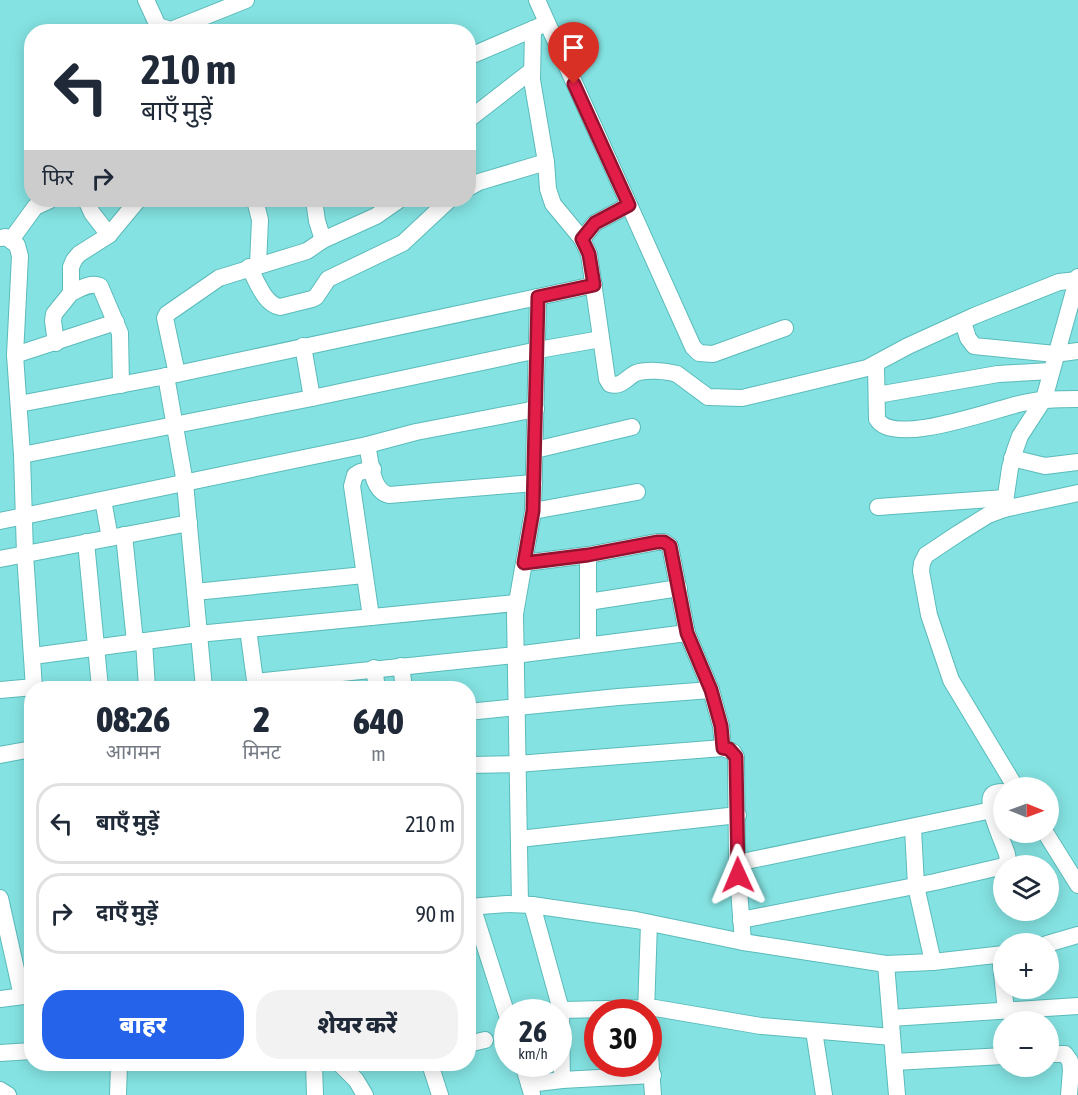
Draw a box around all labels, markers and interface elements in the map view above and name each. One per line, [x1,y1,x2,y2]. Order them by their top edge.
pin [548,22,599,84]
icon: arrive [557,31,590,64]
text: 210 m [141,45,236,93]
icon: left [42,48,120,126]
text: बाएँ मुड़ें [141,95,213,126]
icon: right [86,162,119,195]
text: फिर [42,164,74,190]
text: 08:26 [96,698,170,740]
text: 2 [253,698,270,740]
text: 640 [353,700,404,742]
text: आगमन [106,740,161,763]
text: मिनट [243,740,281,763]
text: m [371,742,386,765]
north arrow [993,777,1059,843]
map controls [993,777,1059,1077]
icon: left [45,807,78,840]
text: बाएँ मुड़ें [96,809,159,835]
text: 210 m [405,811,455,837]
position arrow [706,843,770,907]
button: layers [993,855,1059,921]
icon: right [45,897,78,930]
text: दाएँ मुड़ें [96,899,158,925]
text: 90 m [415,901,455,927]
button: + [993,933,1059,999]
button: बाहर [42,990,244,1059]
button: शेयर करें [256,990,458,1059]
speed limit sign: 30 [584,999,662,1077]
button: − [993,1011,1059,1077]
text: 26 [519,1014,547,1048]
text: km/h [518,1045,548,1062]

